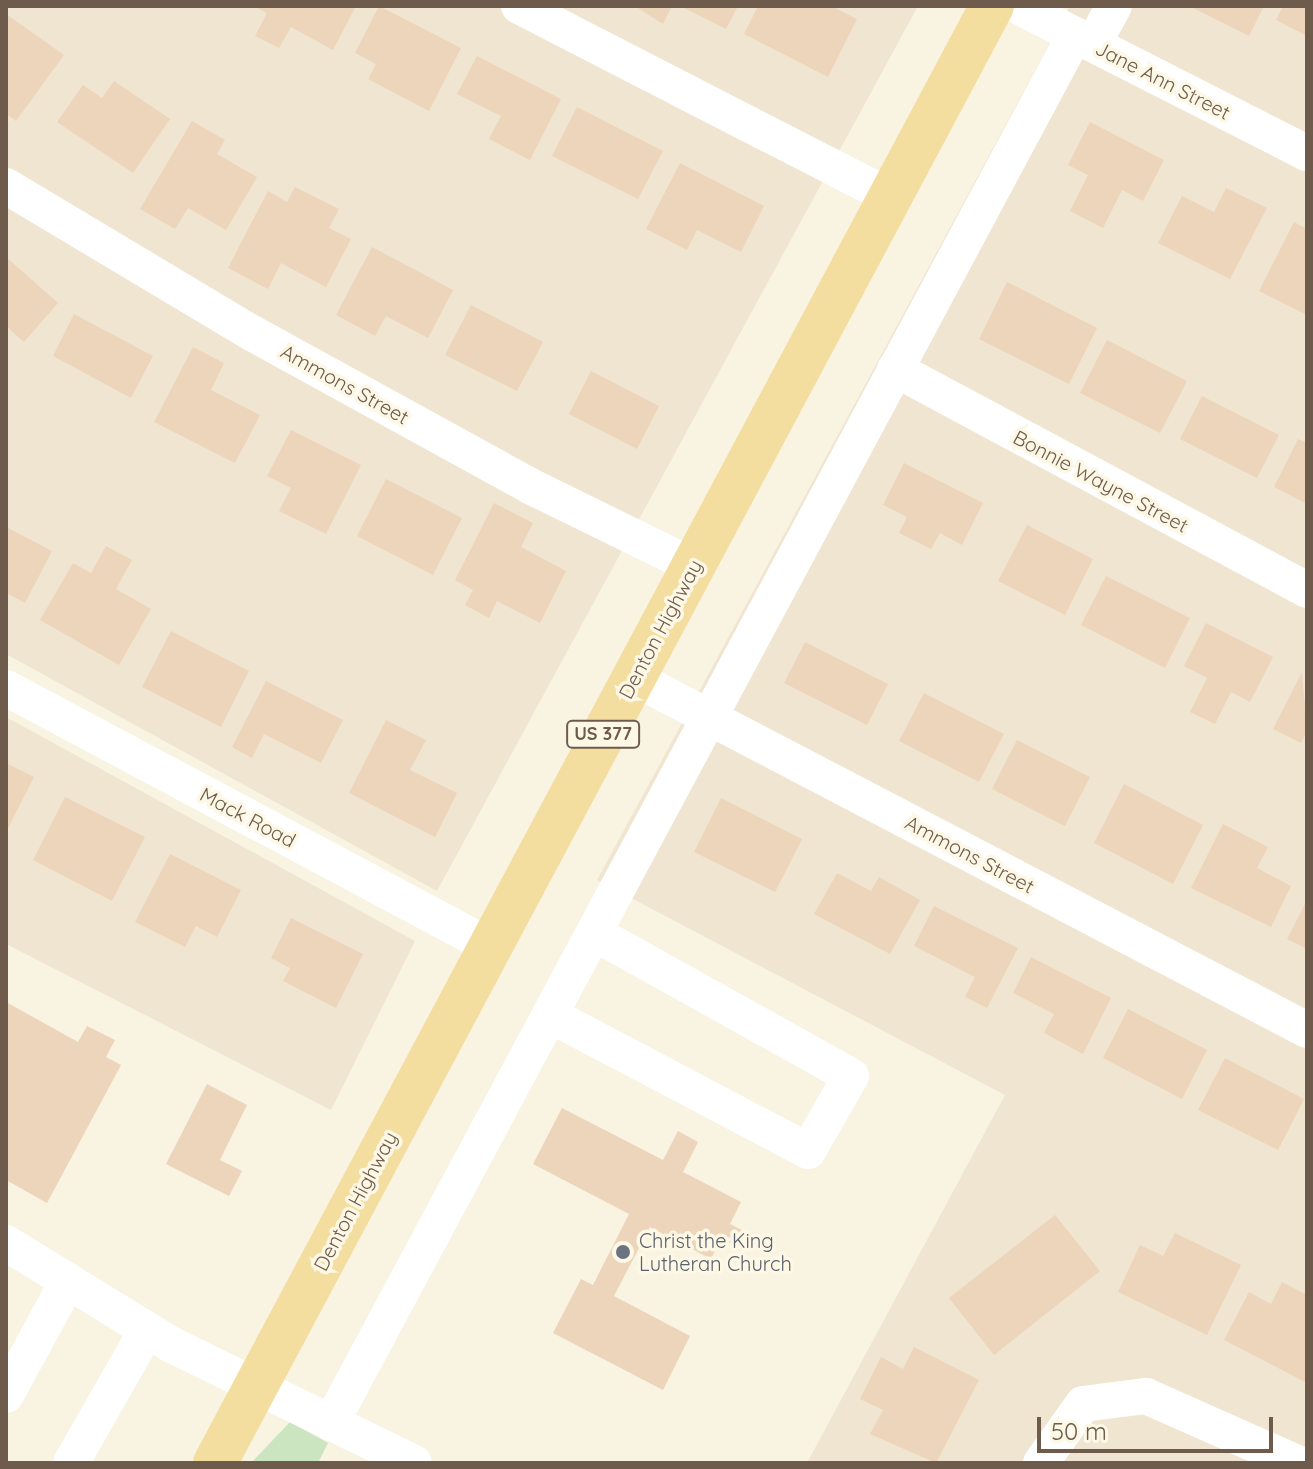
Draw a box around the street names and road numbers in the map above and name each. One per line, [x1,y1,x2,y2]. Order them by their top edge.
street label: Jane Ann Street [1092,36,1234,124]
street label: Ammons Street [277,339,413,429]
street label: Bonnie Wayne Street [1009,425,1193,537]
street label: Denton Highway [613,555,707,703]
road number: US 377 [565,720,641,748]
street label: Mack Road [196,782,300,852]
street label: Ammons Street [901,810,1039,898]
street label: Denton Highway [308,1127,402,1275]

